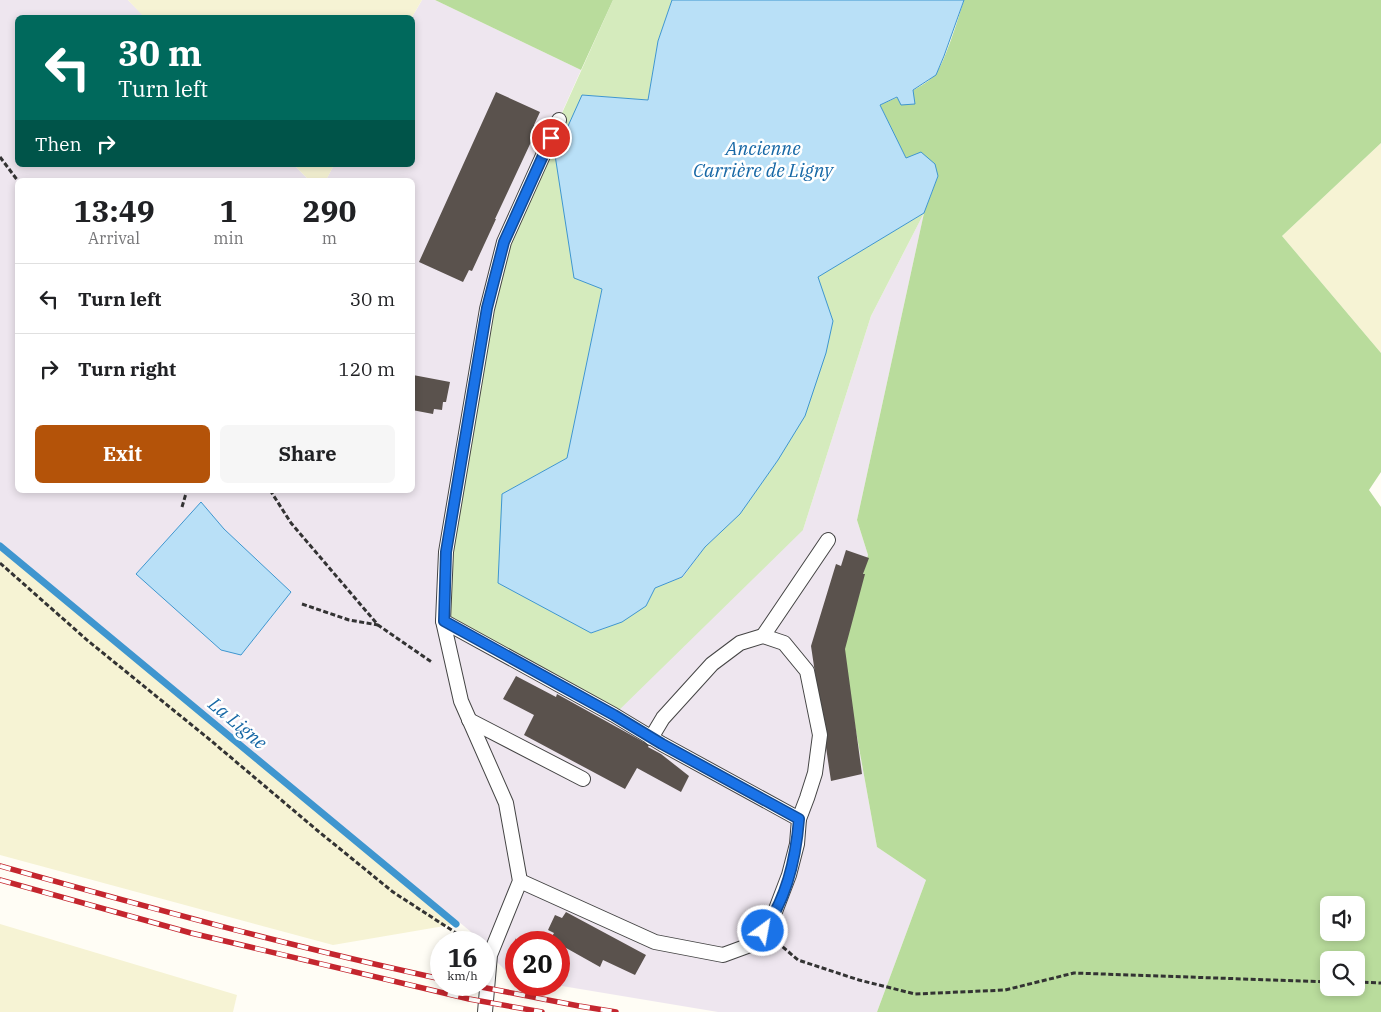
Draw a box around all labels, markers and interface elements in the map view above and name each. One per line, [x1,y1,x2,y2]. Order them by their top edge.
text: 30 m [118,30,202,76]
icon: left [35,35,100,100]
text: Turn left [118,74,208,103]
pin [530,117,572,159]
icon: arrive [537,124,565,152]
icon: right [92,130,120,158]
text: Then [35,132,82,156]
water label: Ancienne Carrière de Ligny [693,136,834,182]
text: 13:49 [74,191,155,230]
text: 1 [220,191,238,230]
text: 290 [302,191,356,230]
text: Arrival [88,228,140,248]
text: min [213,228,244,248]
text: m [322,228,337,248]
icon: left [35,285,63,313]
text: Turn left [78,287,161,311]
text: 30 m [350,287,395,311]
icon: right [35,355,63,383]
text: Turn right [78,357,176,381]
text: 120 m [338,357,395,381]
button: Exit [35,425,210,483]
button: Share [220,425,395,483]
water label: La Ligne [203,691,273,755]
map controls [1320,896,1365,996]
button: sound [1320,896,1365,941]
position arrow [736,904,788,956]
speed limit sign: 20 [505,931,570,996]
text: 16 [447,941,478,974]
button: search [1320,951,1365,996]
text: km/h [447,968,478,983]

